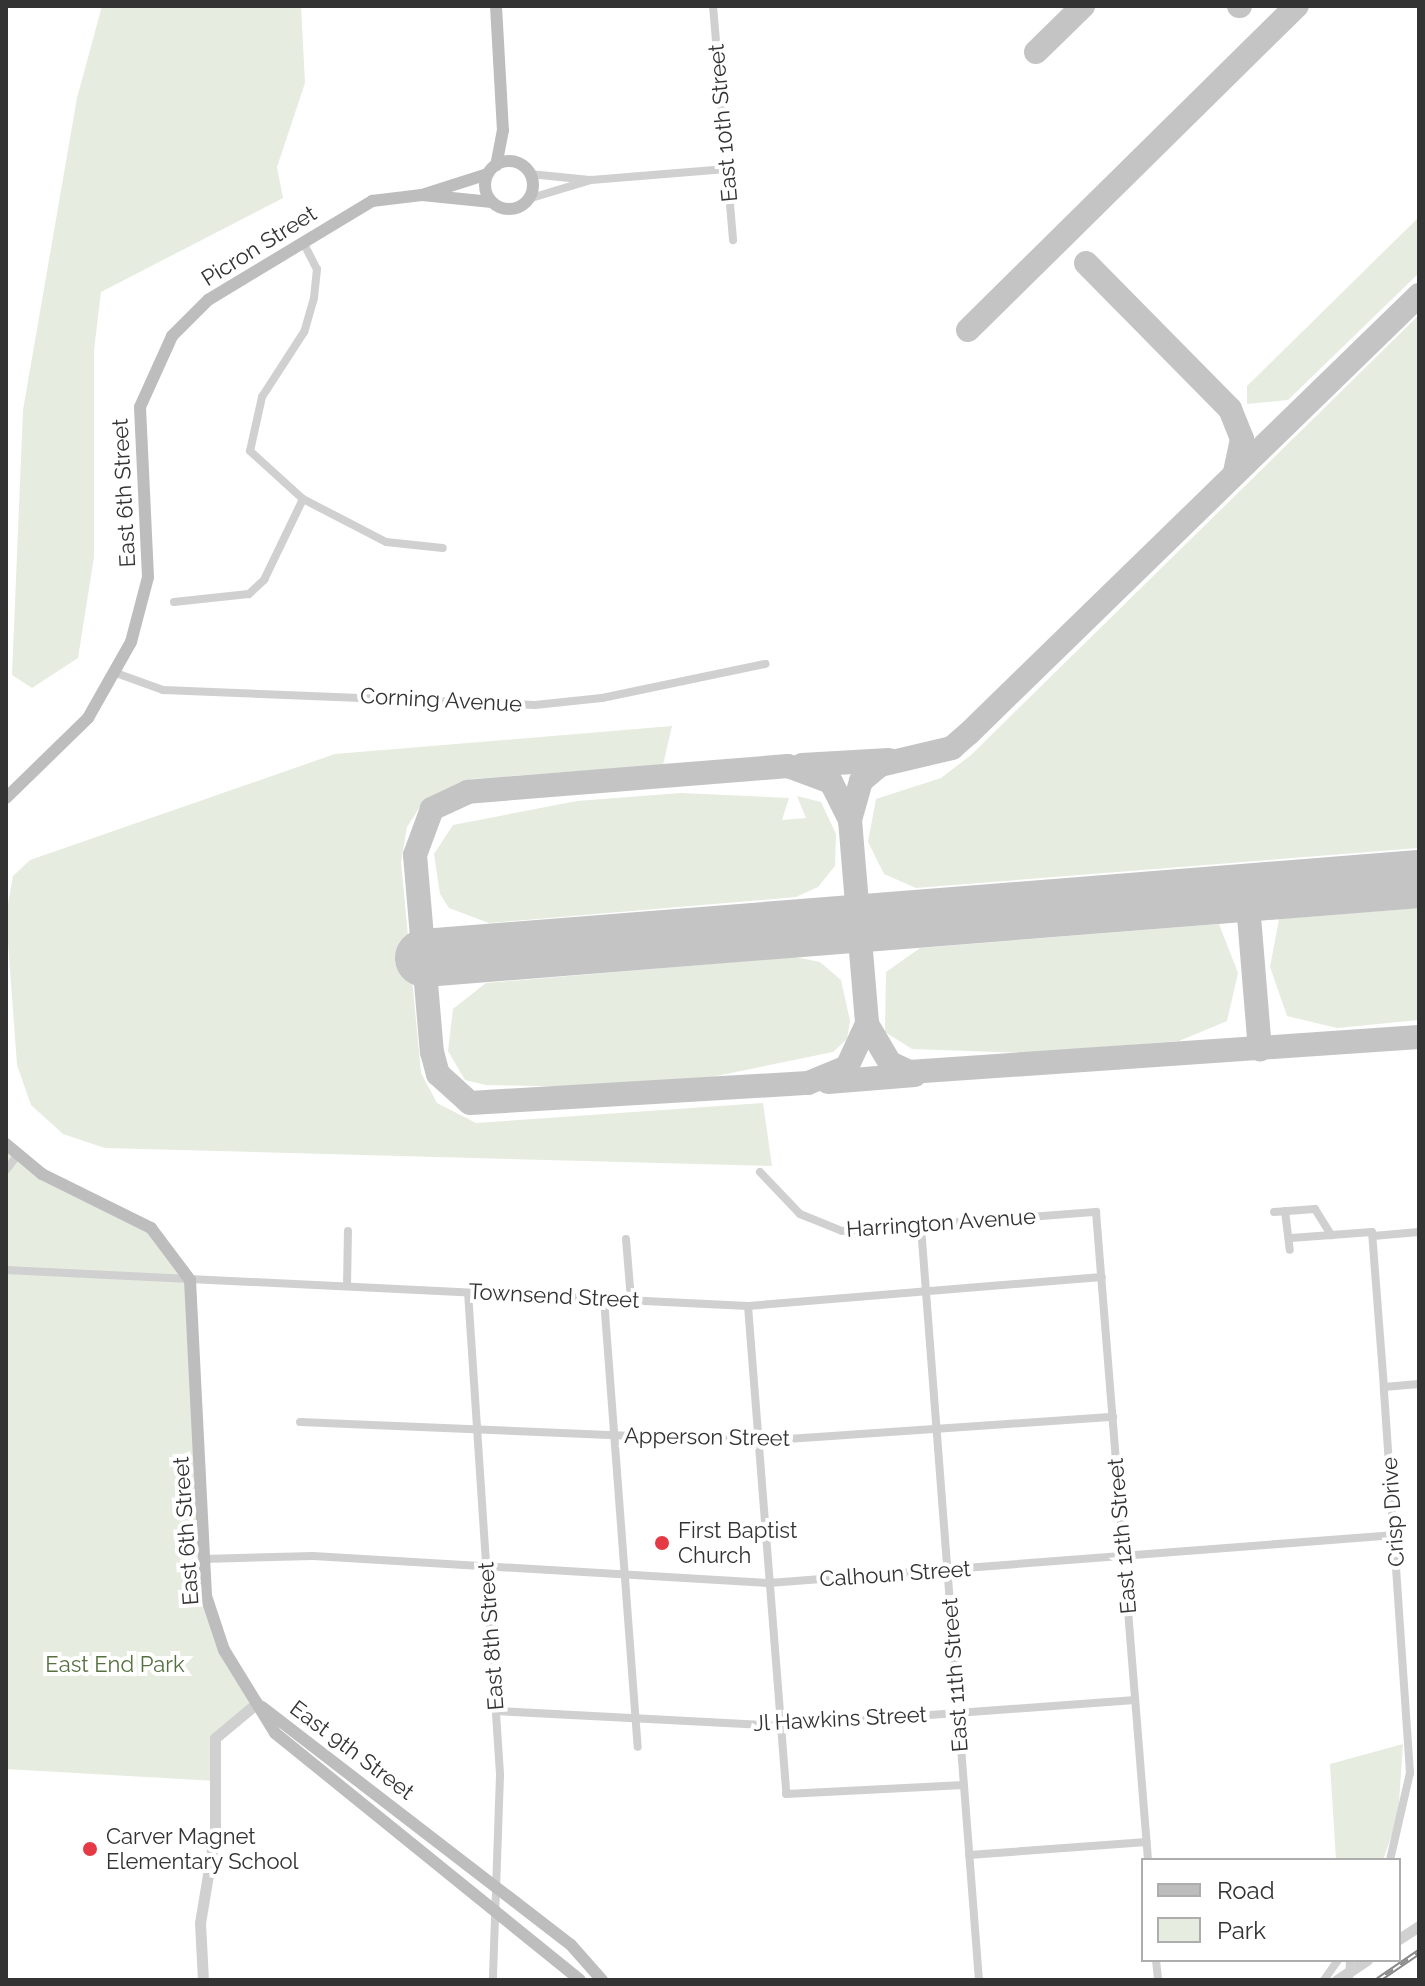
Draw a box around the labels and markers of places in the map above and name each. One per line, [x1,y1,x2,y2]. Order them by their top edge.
place label: First Baptist Church [678,1517,797,1568]
marker: First Baptist Church [653,1534,671,1552]
place label: Carver Magnet Elementary School [106,1823,299,1874]
marker: Carver Magnet Elementary School [81,1840,99,1858]

